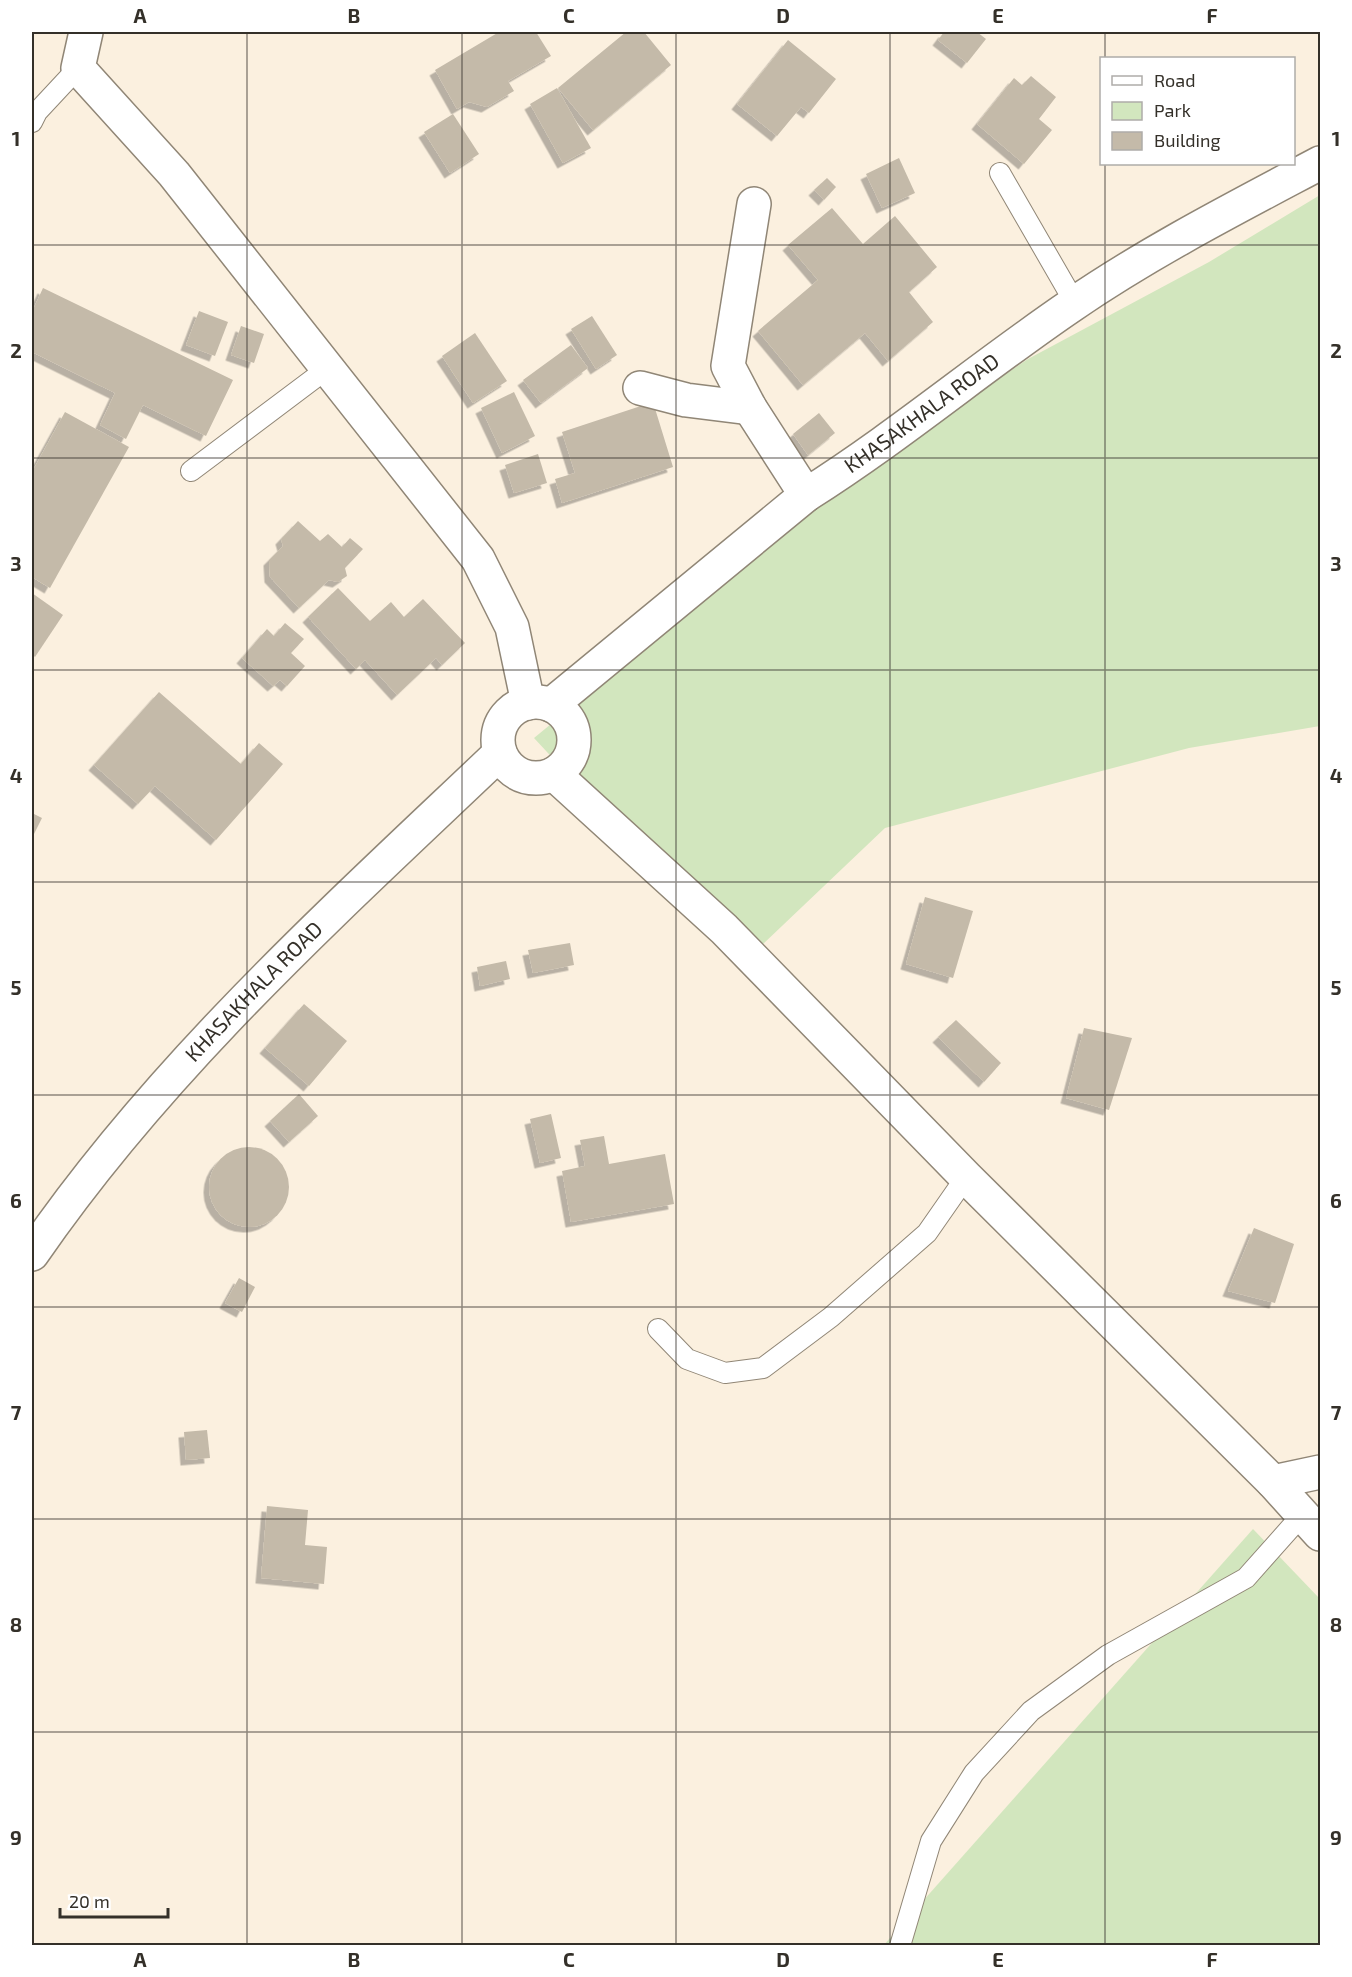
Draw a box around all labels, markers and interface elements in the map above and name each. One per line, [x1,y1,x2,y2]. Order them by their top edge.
text: A [133,3,147,27]
text: B [348,3,360,27]
text: C [563,3,575,27]
text: D [776,3,790,27]
text: E [992,3,1004,27]
text: F [1206,3,1218,27]
legend [1100,57,1295,165]
text: Road [1154,69,1195,91]
text: Park [1154,99,1191,121]
text: 1 [12,126,20,150]
text: 1 [1332,126,1340,150]
text: Building [1154,129,1221,151]
text: 2 [10,338,22,362]
text: 2 [1330,338,1342,362]
street label: KHASAKHALA ROAD [839,347,1003,477]
text: 3 [10,551,22,575]
text: 3 [1330,551,1342,575]
text: 4 [10,763,23,787]
text: 4 [1330,763,1343,787]
street label: KHASAKHALA ROAD [179,915,327,1066]
text: 5 [10,975,22,999]
text: 5 [1330,975,1342,999]
text: 6 [10,1188,22,1212]
text: 6 [1330,1188,1342,1212]
text: 7 [11,1400,22,1424]
text: 7 [1331,1400,1342,1424]
text: 8 [10,1612,22,1636]
text: 8 [1330,1612,1342,1636]
text: 9 [10,1825,22,1849]
text: 9 [1330,1825,1342,1849]
scale bar [60,1881,168,1919]
text: 20 m [69,1890,110,1912]
text: A [133,1947,147,1971]
text: B [348,1947,360,1971]
text: C [563,1947,575,1971]
text: D [776,1947,790,1971]
text: E [992,1947,1004,1971]
text: F [1206,1947,1218,1971]

